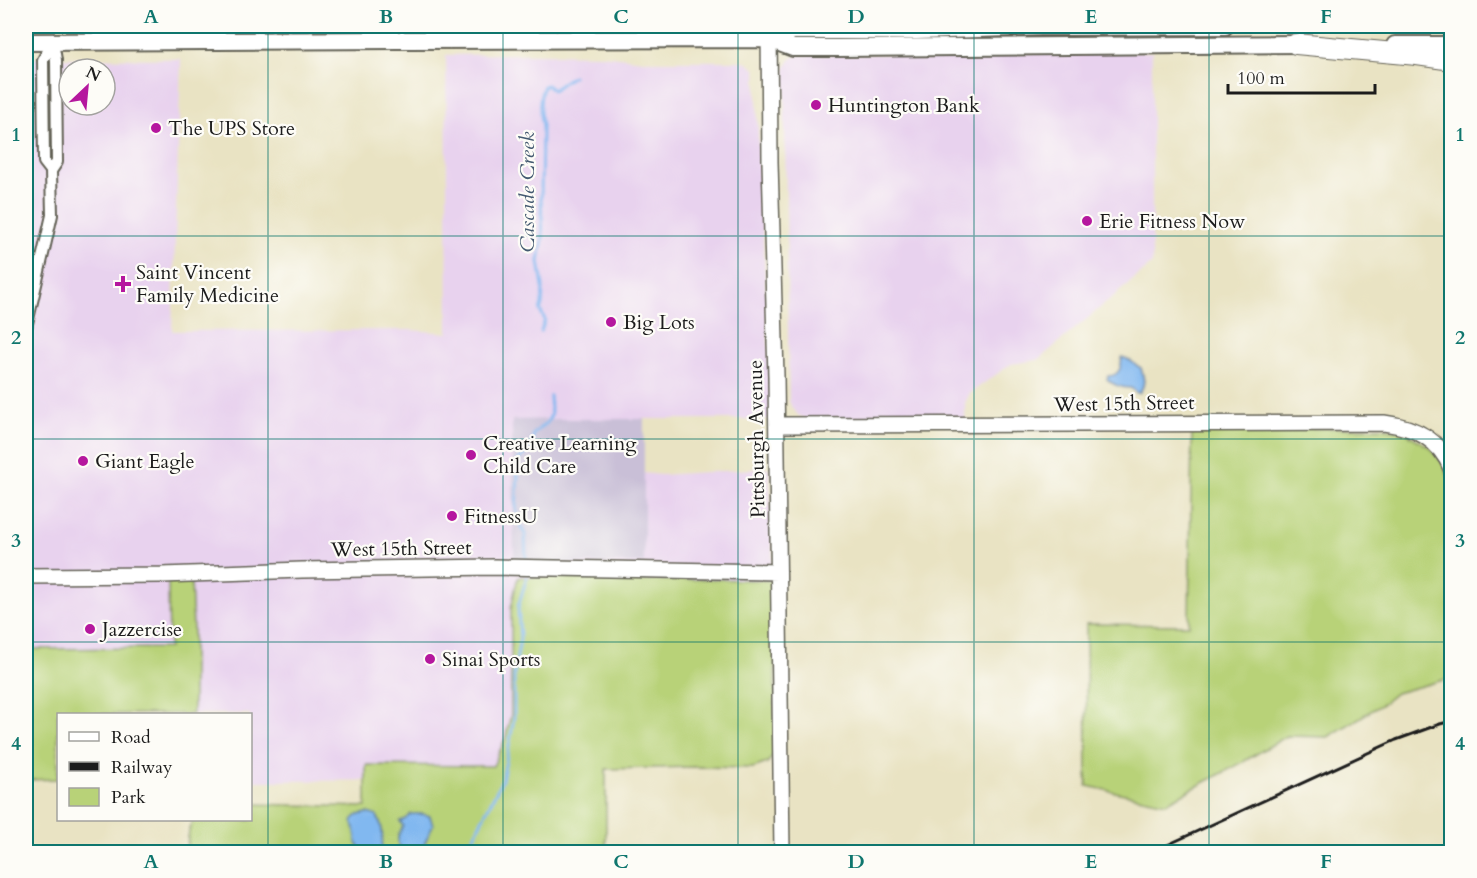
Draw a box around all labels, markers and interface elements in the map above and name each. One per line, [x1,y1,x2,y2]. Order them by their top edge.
text: A [143,3,159,30]
text: B [379,3,393,30]
text: C [613,3,629,30]
text: D [847,3,865,30]
text: E [1085,3,1097,30]
text: F [1320,3,1332,30]
north arrow [57,57,117,117]
scale bar [1228,57,1375,95]
text: N [82,61,104,87]
text: 100 m [1237,66,1285,91]
place label: Huntington Bank [828,92,980,119]
marker: Huntington Bank [809,98,823,112]
place label: The UPS Store [168,115,295,142]
text: 1 [11,121,21,148]
marker: The UPS Store [149,121,163,135]
text: 1 [1455,121,1465,148]
water label: Cascade Creek [513,131,542,252]
place label: Erie Fitness Now [1099,208,1245,235]
marker: Erie Fitness Now [1080,214,1094,228]
place label: Saint Vincent Family Medicine [136,259,279,309]
marker: Saint Vincent Family Medicine [114,275,132,293]
place label: Big Lots [623,309,695,336]
marker: Big Lots [604,315,618,329]
text: 2 [11,324,21,351]
text: 2 [1455,324,1465,351]
street label: Pittsburgh Avenue [742,360,771,518]
street label: West 15th Street [1052,389,1195,418]
place label: Creative Learning Child Care [483,430,637,480]
place label: Giant Eagle [95,448,195,475]
marker: Creative Learning Child Care [464,448,478,462]
marker: Giant Eagle [76,454,90,468]
place label: FitnessU [464,503,538,530]
marker: FitnessU [445,509,459,523]
text: 3 [11,527,21,554]
text: 3 [1455,527,1465,554]
street label: West 15th Street [329,534,472,563]
place label: Jazzercise [99,616,182,643]
marker: Jazzercise [83,622,97,636]
place label: Sinai Sports [442,646,540,673]
marker: Sinai Sports [423,652,437,666]
legend [57,713,252,821]
text: Road [111,725,151,750]
text: 4 [11,730,21,757]
text: 4 [1455,730,1465,757]
text: Railway [111,755,173,780]
text: Park [111,785,146,810]
text: A [143,848,159,875]
text: B [379,848,393,875]
text: C [613,848,629,875]
text: D [847,848,865,875]
text: E [1085,848,1097,875]
text: F [1320,848,1332,875]

